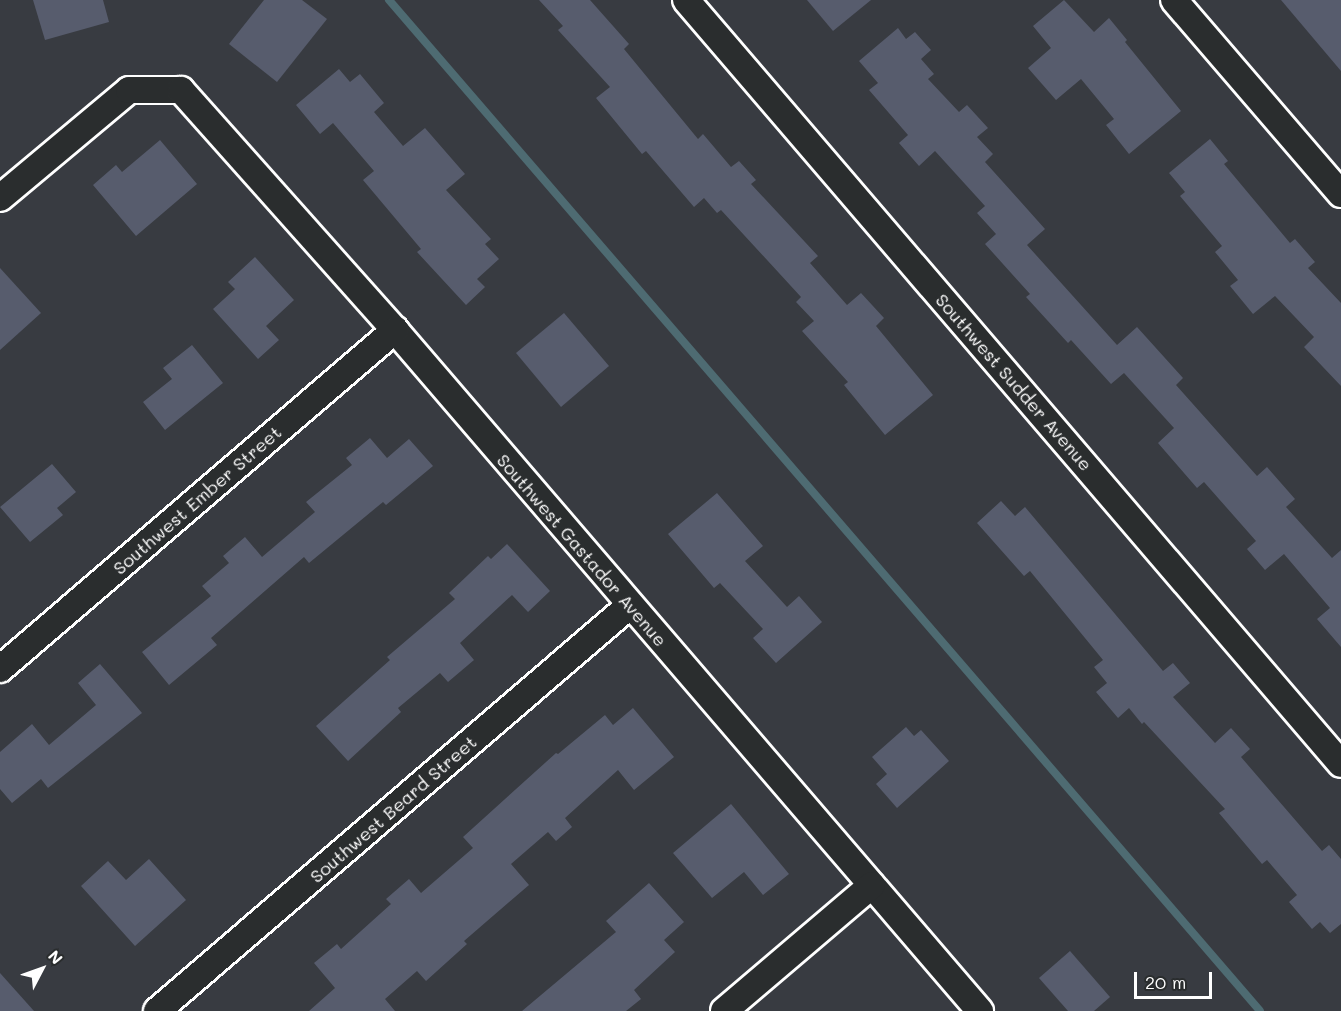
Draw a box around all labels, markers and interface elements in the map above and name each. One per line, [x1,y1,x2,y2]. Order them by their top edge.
street label: Southwest Sudder Avenue [931,289,1097,475]
street label: Southwest Ember Street [109,421,285,579]
street label: Southwest Gastador Avenue [493,449,671,651]
street label: Southwest Beard Street [305,731,481,887]
north arrow [12,939,72,999]
text: N [44,945,68,968]
scale bar [1137,960,1215,998]
text: 20 m [1145,970,1186,994]

